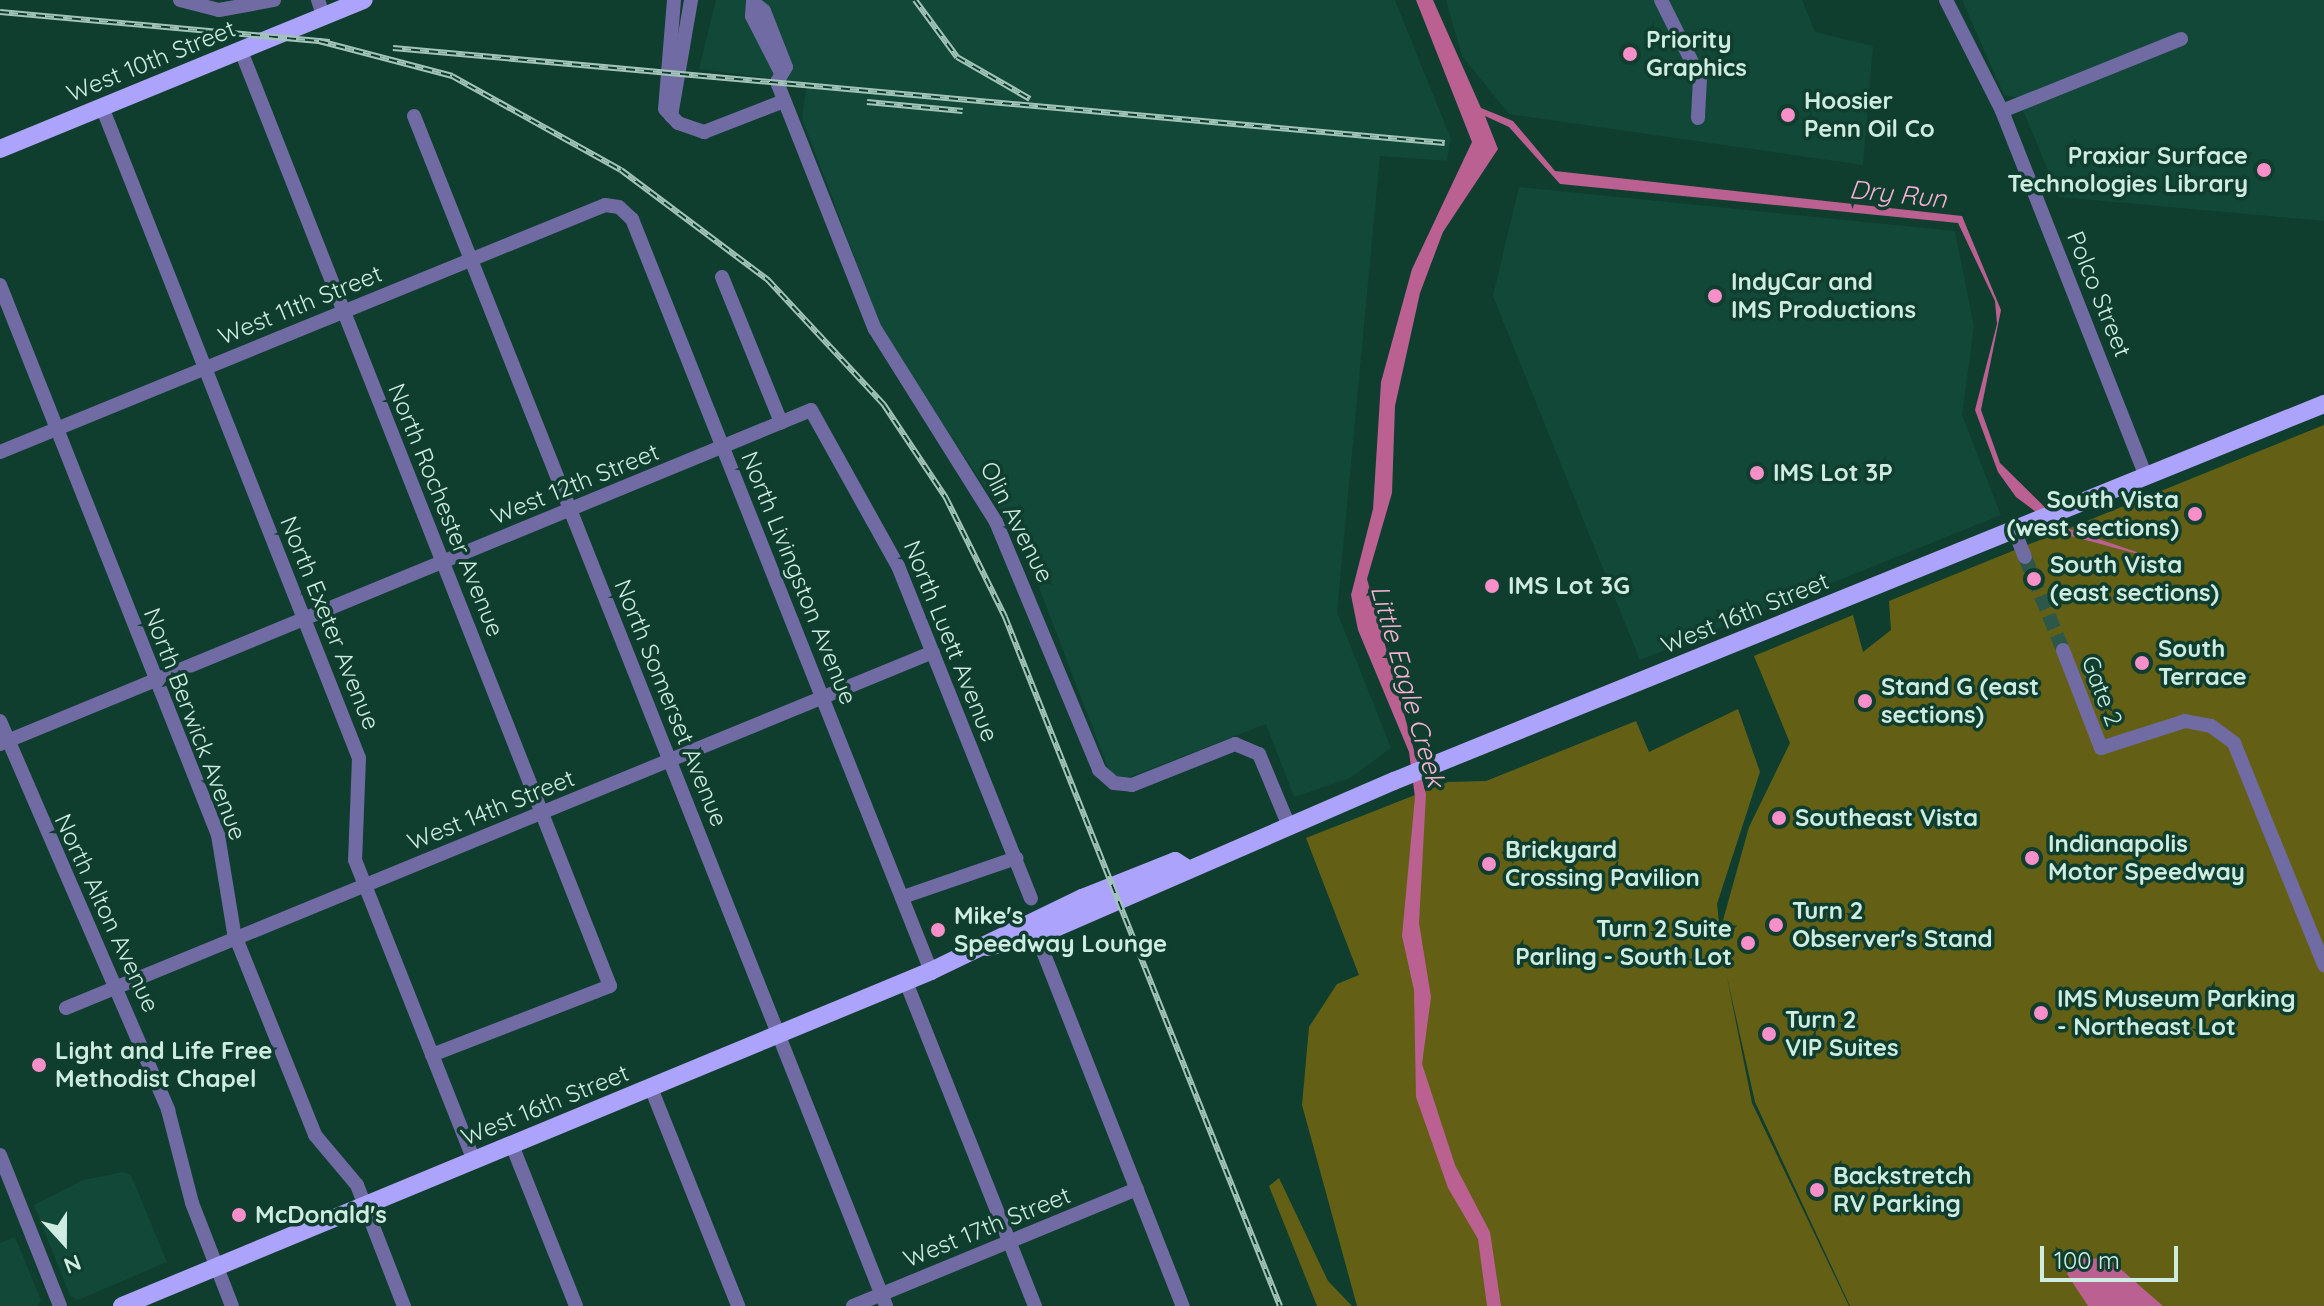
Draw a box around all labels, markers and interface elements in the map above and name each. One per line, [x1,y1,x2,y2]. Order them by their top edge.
street label: West 10th Street [62,14,240,108]
place label: Priority Graphics [1646,26,1747,82]
marker: Priority Graphics [1621,45,1639,63]
place label: Hoosier Penn Oil Co [1804,87,1935,143]
marker: Hoosier Penn Oil Co [1779,106,1797,124]
place label: Praxiar Surface Technologies Library [2007,142,2248,198]
marker: Praxiar Surface Technologies Library [2255,161,2273,179]
water label: Dry Run [1848,173,1948,215]
street label: Polco Street [2061,227,2137,361]
street label: West 11th Street [214,259,386,351]
place label: IndyCar and IMS Productions [1731,268,1916,324]
marker: IndyCar and IMS Productions [1706,287,1724,305]
street label: North Rochester Avenue [382,379,510,641]
street label: West 12th Street [487,437,663,531]
street label: North Livingston Avenue [735,447,863,709]
street label: Olin Avenue [974,457,1060,587]
place label: IMS Lot 3P [1773,459,1893,487]
marker: IMS Lot 3P [1748,464,1766,482]
place label: South Vista (west sections) [2007,486,2179,542]
marker: South Vista (west sections) [2186,505,2204,523]
street label: North Exeter Avenue [274,512,386,734]
street label: North Luett Avenue [897,536,1005,746]
place label: South Vista (east sections) [2050,551,2219,607]
street label: West 16th Street [1657,566,1833,660]
marker: South Vista (east sections) [2025,570,2043,588]
place label: IMS Lot 3G [1508,572,1630,600]
street label: North Somerset Avenue [608,575,734,831]
marker: IMS Lot 3G [1483,577,1501,595]
water label: Little Eagle Creek [1364,581,1452,791]
street label: North Berwick Avenue [137,604,253,844]
place label: South Terrace [2158,635,2247,691]
street label: Gate 2 [2075,652,2129,730]
marker: South Terrace [2133,654,2151,672]
place label: Stand G (east sections) [1881,673,2039,729]
marker: Stand G (east sections) [1856,692,1874,710]
street label: West 14th Street [403,763,579,857]
place label: Southeast Vista [1795,804,1978,832]
street label: North Alton Avenue [48,809,166,1017]
marker: Southeast Vista [1770,809,1788,827]
place label: Indianapolis Motor Speedway [2048,830,2245,886]
place label: Brickyard Crossing Pavilion [1505,836,1700,892]
marker: Indianapolis Motor Speedway [2023,849,2041,867]
marker: Brickyard Crossing Pavilion [1480,855,1498,873]
place label: Turn 2 Observer's Stand [1792,897,1993,953]
place label: Mike's Speedway Lounge [954,902,1167,958]
place label: Turn 2 Suite Parling - South Lot [1515,915,1732,971]
marker: Turn 2 Observer's Stand [1767,916,1785,934]
marker: Mike's Speedway Lounge [929,921,947,939]
marker: Turn 2 Suite Parling - South Lot [1739,934,1757,952]
place label: IMS Museum Parking - Northeast Lot [2057,985,2295,1041]
marker: IMS Museum Parking - Northeast Lot [2032,1004,2050,1022]
place label: Turn 2 VIP Suites [1785,1006,1899,1062]
marker: Turn 2 VIP Suites [1760,1025,1778,1043]
place label: Light and Life Free Methodist Chapel [55,1037,273,1093]
marker: Light and Life Free Methodist Chapel [30,1056,48,1074]
street label: West 16th Street [457,1058,633,1152]
place label: Backstretch RV Parking [1833,1162,1971,1218]
street label: West 17th Street [899,1180,1075,1274]
marker: Backstretch RV Parking [1808,1181,1826,1199]
place label: McDonald's [255,1201,387,1229]
north arrow [24,1202,104,1282]
marker: McDonald's [230,1206,248,1224]
scale bar [2044,1230,2182,1280]
text: 100 m [2054,1245,2120,1275]
text: N [60,1248,85,1280]

